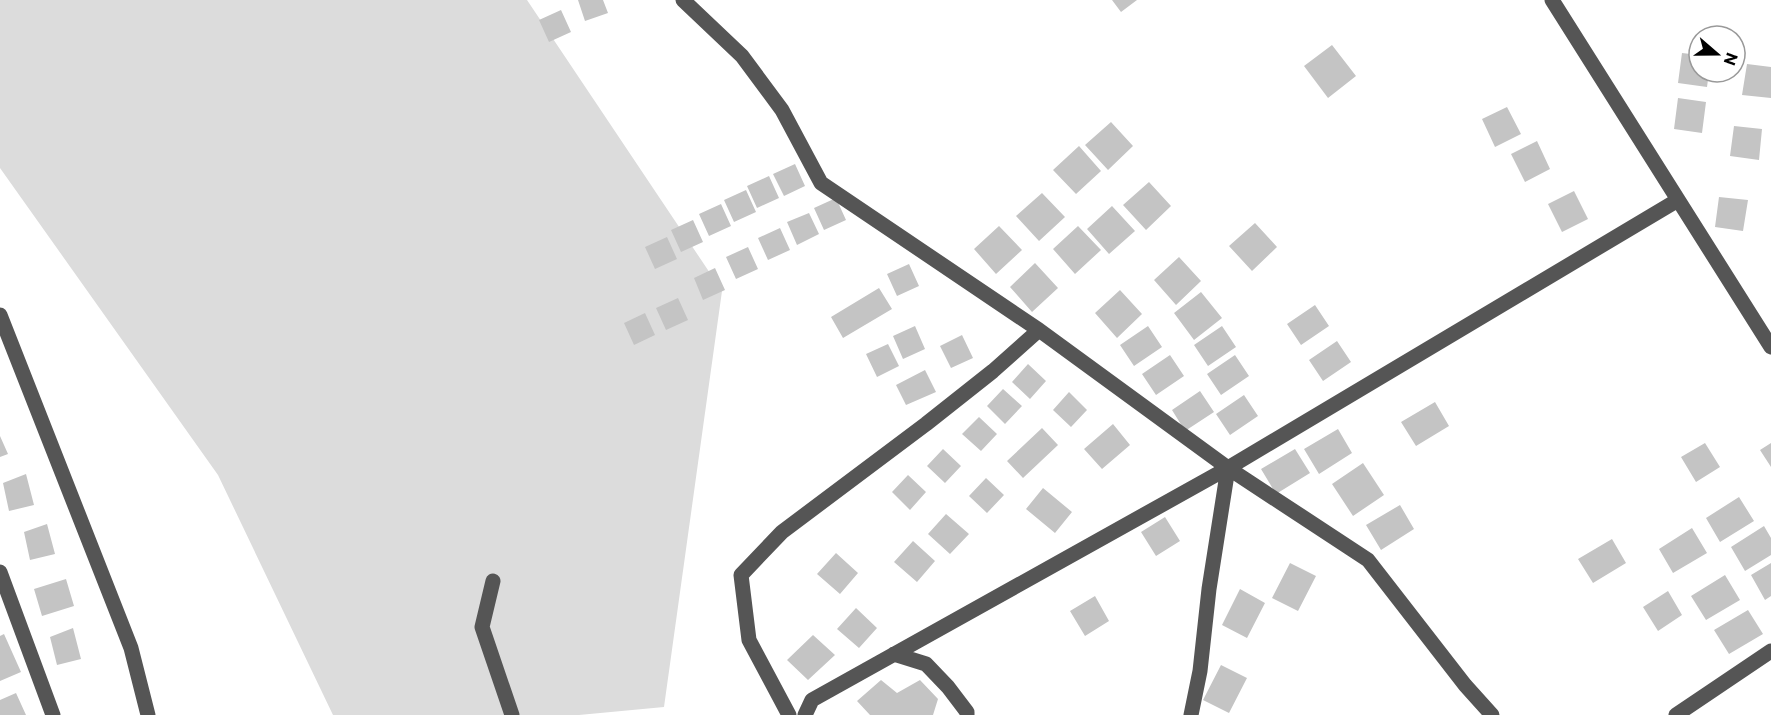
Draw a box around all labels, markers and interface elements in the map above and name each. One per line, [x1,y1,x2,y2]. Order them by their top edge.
north arrow [1687,24,1747,84]
text: N [1721,50,1743,68]

